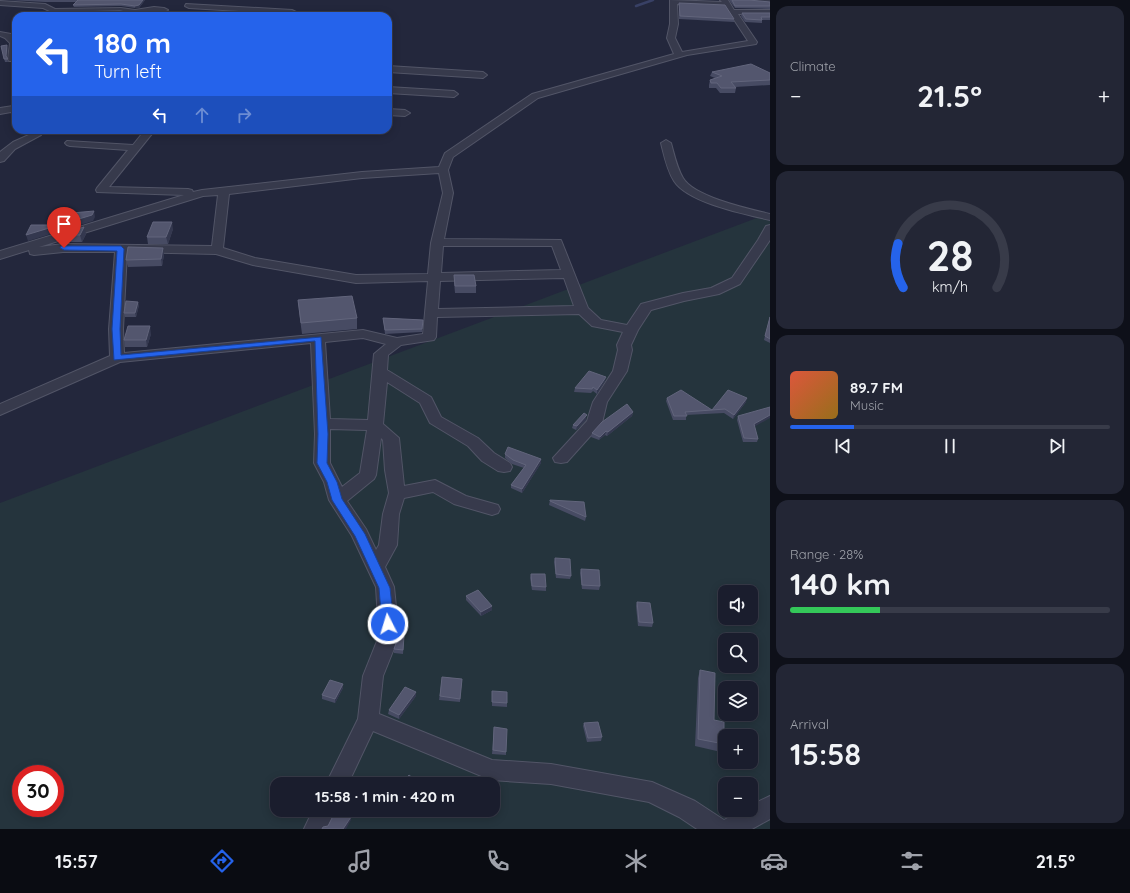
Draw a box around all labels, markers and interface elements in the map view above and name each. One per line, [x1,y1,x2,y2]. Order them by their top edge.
text: 180 m [94,25,171,60]
icon: left [28,28,80,80]
text: Climate [790,58,836,74]
text: Turn left [94,60,162,83]
text: 21.5° [917,77,982,115]
text: − [790,82,801,110]
text: + [1098,82,1110,110]
icon: left [149,104,171,126]
icon: ahead [191,104,213,126]
icon: right [233,104,255,126]
pin [47,207,81,248]
icon: arrive [53,213,75,235]
text: 28 [927,229,973,281]
text: km/h [932,277,968,295]
text: 89.7 FM [850,378,903,397]
text: Music [850,397,884,413]
icon: previous [832,435,854,457]
icon: pause [939,435,961,457]
icon: next [1046,435,1068,457]
text: Range · 28% [790,546,863,562]
text: 140 km [790,565,891,603]
map controls [718,585,758,817]
button: sound [718,585,758,625]
position arrow [367,603,409,645]
button: search [718,633,758,673]
button: layers [718,681,758,721]
text: Arrival [790,716,829,732]
button: + [718,729,758,769]
text: 15:58 [790,735,861,773]
speed limit sign: 30 [12,765,64,817]
button: − [718,777,758,817]
text: 15:58 · 1 min · 420 m [315,787,455,806]
icon: directions [208,847,236,875]
icon: music [346,847,374,875]
icon: phone [484,847,512,875]
icon: climate [622,847,650,875]
icon: car [760,847,788,875]
icon: filters [898,847,926,875]
text: 15:57 [55,850,98,873]
text: 21.5° [1036,850,1075,873]

